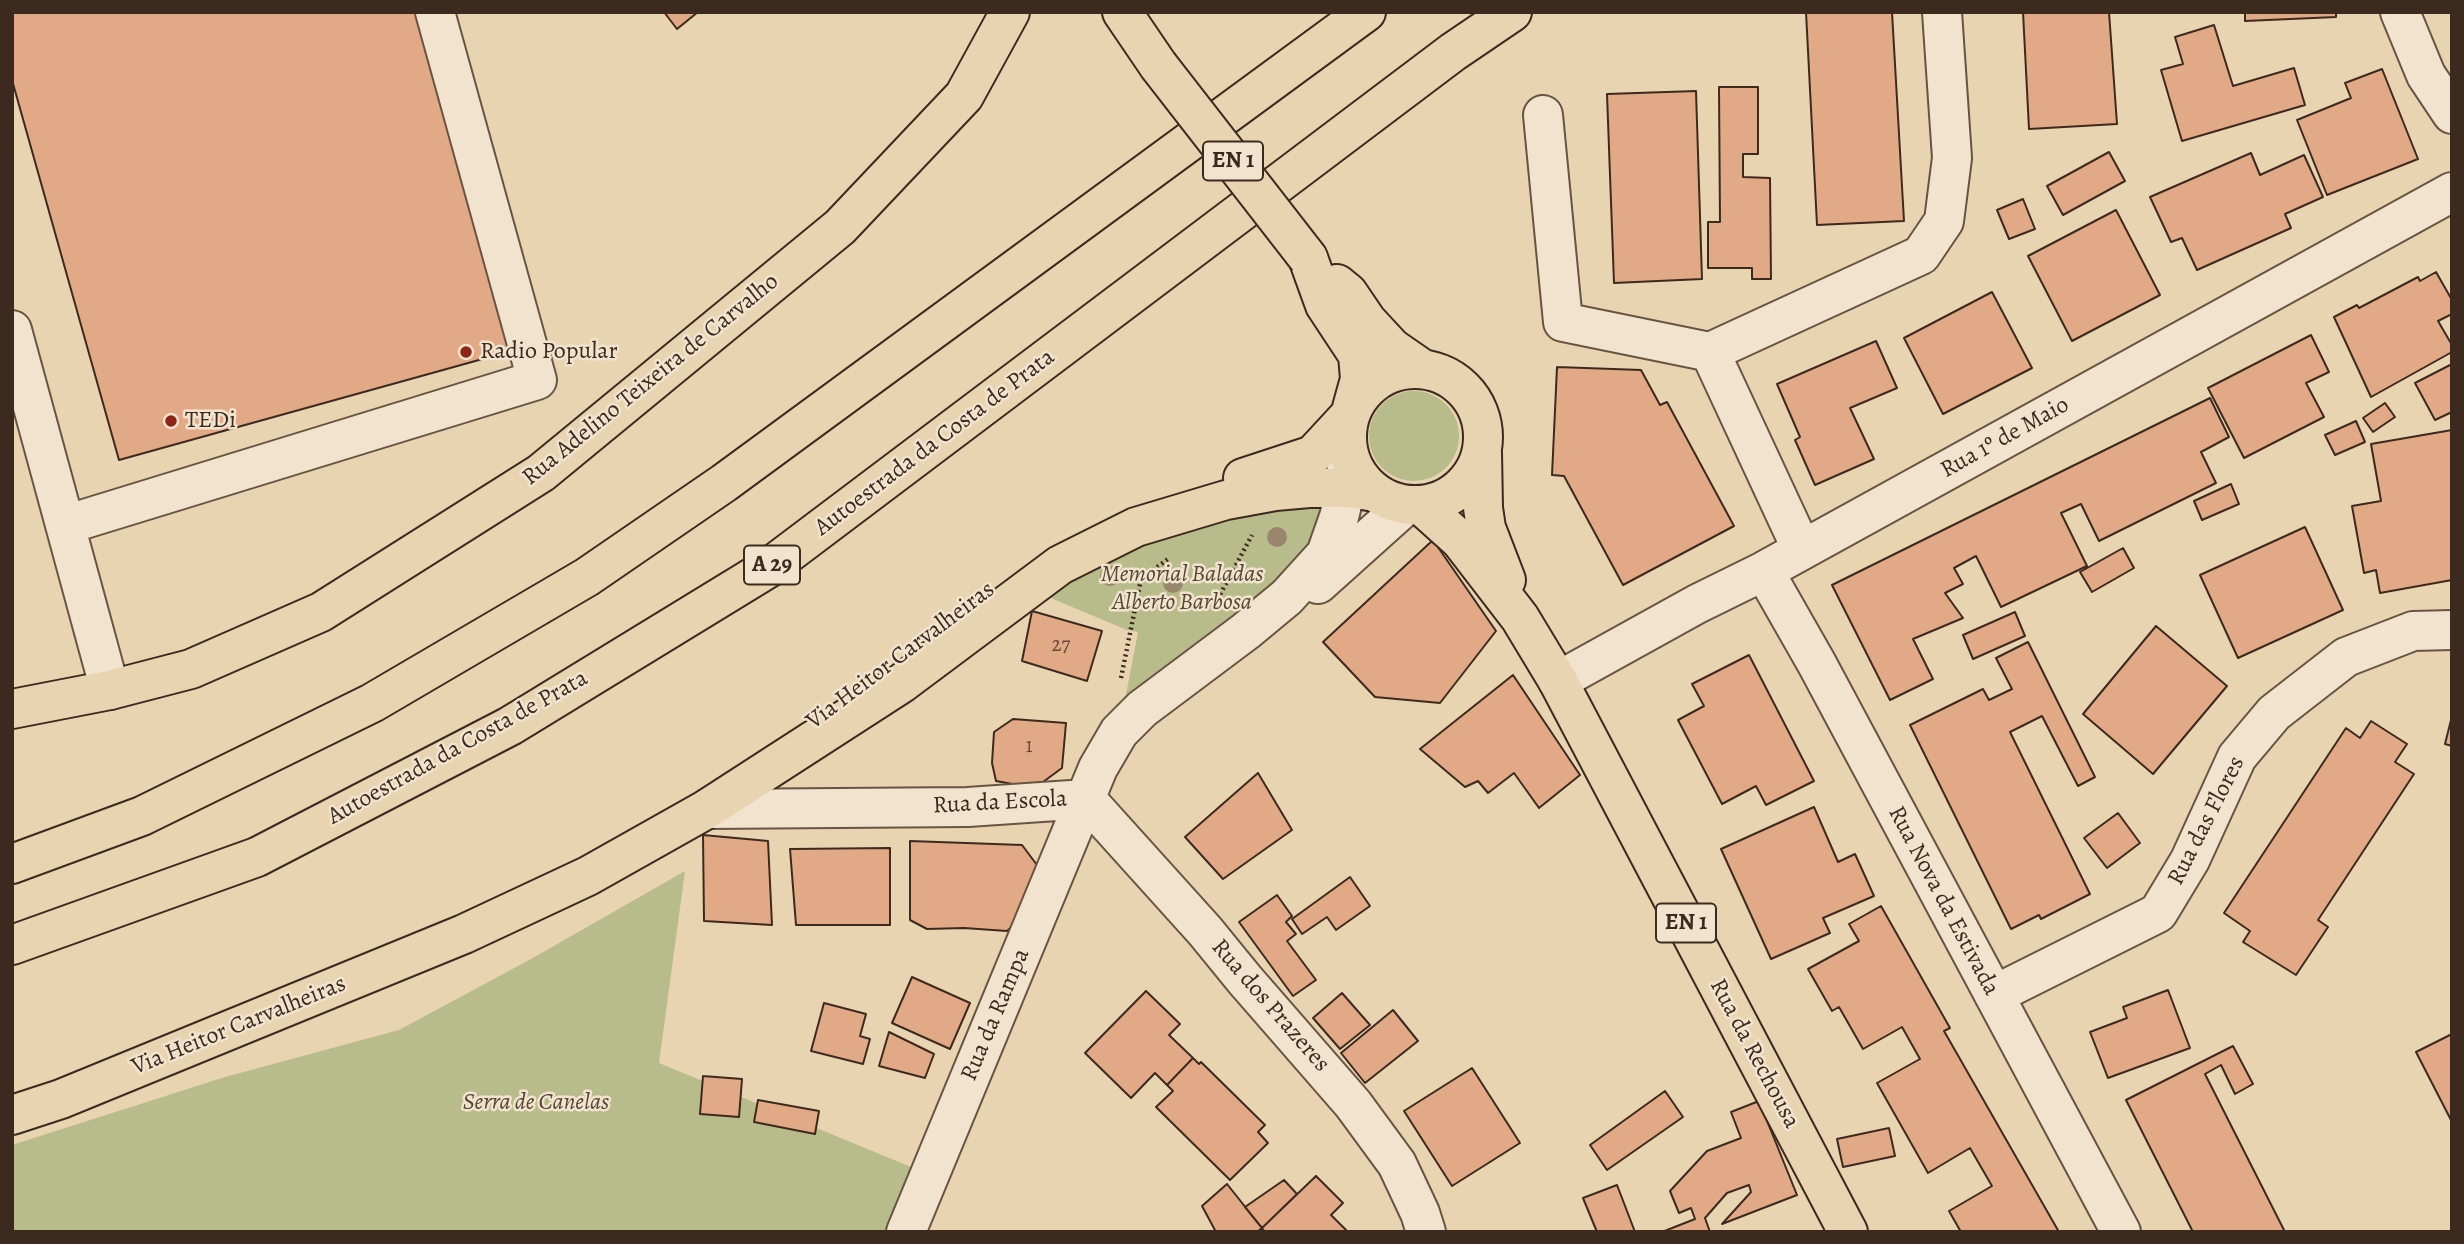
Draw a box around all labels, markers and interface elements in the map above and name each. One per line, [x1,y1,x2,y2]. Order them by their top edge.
road number: EN 1 [1203,142,1263,180]
street label: Rua Adelino Teixeira de Carvalho [517,268,785,492]
place label: Radio Popular [480,338,618,366]
street label: Autoestrada da Costa de Prata [809,343,1061,543]
marker: Radio Popular [458,344,474,360]
street label: Rua 1º de Maio [1936,391,2074,485]
place label: TEDi [185,407,236,435]
marker: TEDi [163,413,179,429]
road number: A 29 [744,545,800,584]
park label: Memorial Baladas Alberto Barbosa [1101,561,1263,617]
street label: Via Heitor Carvalheiras [801,576,1001,736]
house number: 27 [1052,633,1070,659]
street label: Autoestrada da Costa de Prata [323,664,593,832]
house number: 1 [1025,734,1033,760]
street label: Rua das Flores [2162,752,2252,890]
street label: Rua da Escola [932,785,1068,821]
street label: Rua Nova da Estivada [1881,801,2005,1001]
road number: EN 1 [1656,904,1716,942]
street label: Rua dos Prazeres [1205,934,1335,1078]
street label: Rua da Rampa [955,945,1037,1085]
street label: Via Heitor Carvalheiras [128,970,350,1082]
street label: Rua da Rechousa [1703,974,1805,1134]
park label: Serra de Canelas [463,1089,609,1117]

